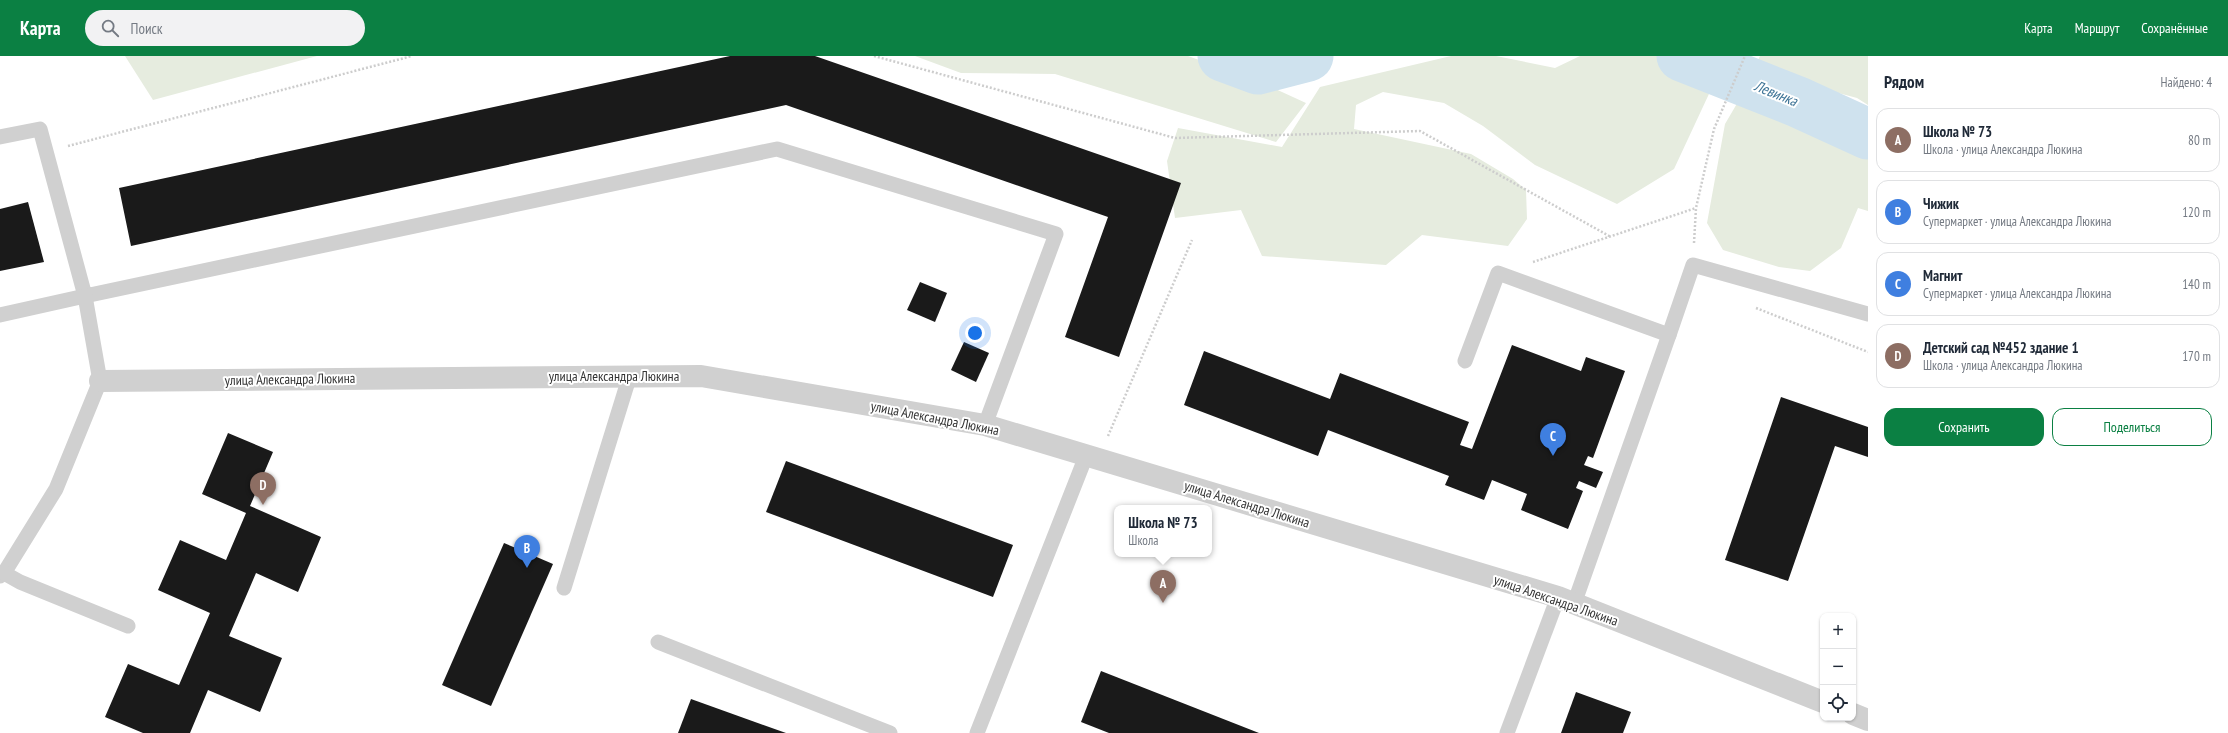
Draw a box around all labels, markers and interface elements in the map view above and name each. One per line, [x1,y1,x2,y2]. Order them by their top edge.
search box [85,10,365,46]
text: Карта [20,16,61,40]
icon: search [99,17,121,39]
text: Поиск [131,19,163,38]
text: Карта [2024,19,2053,37]
text: Маршрут [2075,19,2119,37]
text: Сохранённые [2141,19,2208,37]
text: Рядом [1884,71,1924,93]
text: Найдено: 4 [2161,74,2212,91]
water label: Левинка [1751,75,1801,111]
text: Школа № 73 [1923,122,1992,141]
text: A [1895,132,1901,149]
text: 80 m [2188,132,2211,149]
text: Школа · улица Александра Люкина [1923,141,2082,158]
text: Чижик [1923,194,1959,213]
text: B [1895,204,1901,221]
text: 120 m [2182,204,2211,221]
text: Супермаркет · улица Александра Люкина [1923,213,2111,230]
text: Магнит [1923,266,1962,285]
text: C [1895,276,1901,293]
text: 140 m [2182,276,2211,293]
text: Супермаркет · улица Александра Люкина [1923,285,2111,302]
your location [965,323,985,343]
text: Детский сад №452 здание 1 [1923,338,2079,357]
text: D [1895,348,1901,365]
text: 170 m [2182,348,2211,365]
text: Школа · улица Александра Люкина [1923,357,2082,374]
street label: улица Александра Люкина [549,367,679,385]
street label: улица Александра Люкина [225,369,355,389]
street label: улица Александра Люкина [869,397,1001,439]
button: Сохранить [1884,408,2044,446]
button: Поделиться [2052,408,2212,446]
pin: C [1540,423,1566,456]
pin: D [250,472,276,505]
street label: улица Александра Люкина [1182,476,1312,532]
popup [1114,505,1212,557]
text: Школа № 73 [1128,513,1198,532]
text: Школа [1128,532,1158,549]
pin: B [514,535,540,568]
pin: A [1150,570,1176,603]
street label: улица Александра Люкина [1491,570,1621,630]
map controls [1820,613,1856,721]
button: + [1820,613,1856,649]
button: − [1820,649,1856,685]
button: locate [1820,685,1856,721]

